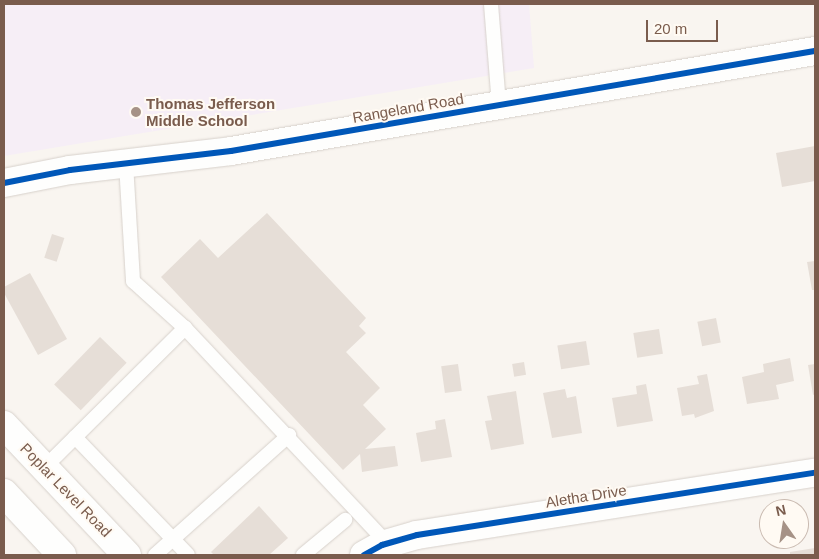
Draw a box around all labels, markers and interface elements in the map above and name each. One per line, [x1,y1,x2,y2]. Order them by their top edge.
scale bar [649,10,722,42]
text: 20 m [654,20,687,37]
street label: Rangeland Road [351,89,465,127]
place label: Thomas Jefferson Middle School [146,94,275,129]
marker: Thomas Jefferson Middle School [130,106,142,118]
street label: Poplar Level Road [17,439,115,541]
street label: Aletha Drive [544,481,628,511]
north arrow [759,499,809,549]
text: N [774,501,788,519]

